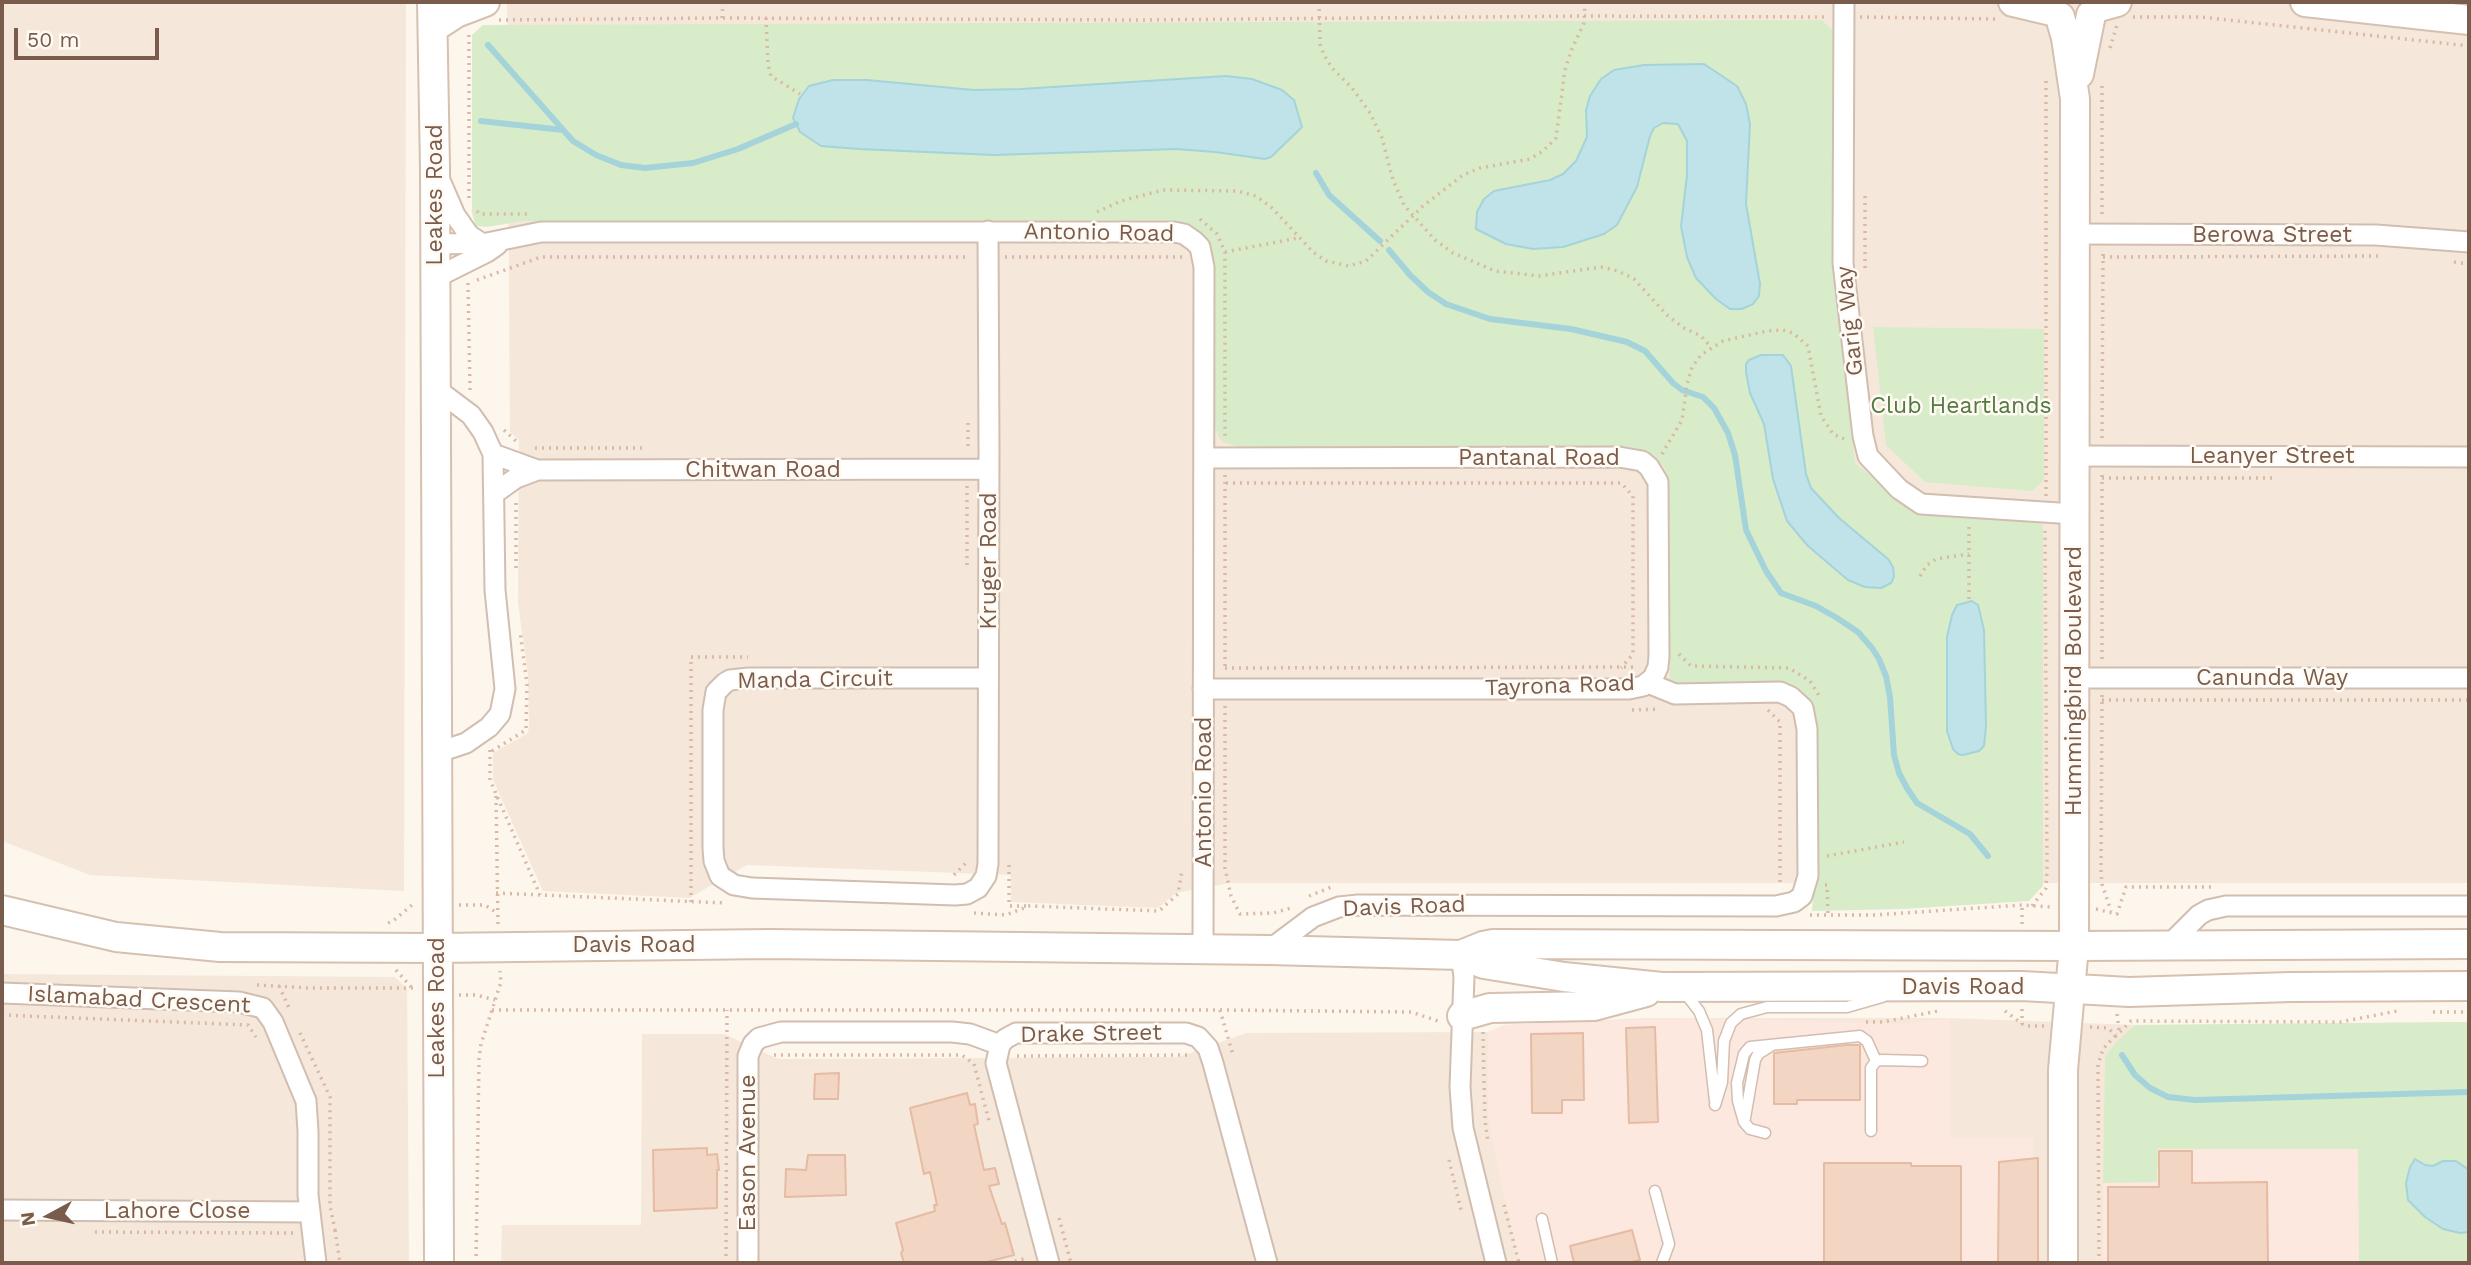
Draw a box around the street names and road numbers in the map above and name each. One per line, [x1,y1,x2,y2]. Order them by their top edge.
street label: Leakes Road [421,124,449,266]
street label: Antonio Road [1023,218,1175,248]
street label: Berowa Street [2192,221,2352,249]
street label: Garig Way [1830,265,1870,377]
street label: Leanyer Street [2189,442,2355,470]
street label: Pantanal Road [1458,444,1620,472]
street label: Chitwan Road [685,456,841,484]
street label: Kruger Road [975,492,1003,630]
street label: Hummingbird Boulevard [2060,546,2088,816]
street label: Canunda Way [2196,664,2348,692]
street label: Manda Circuit [737,665,893,695]
street label: Tayrona Road [1485,670,1635,702]
street label: Antonio Road [1190,717,1218,867]
street label: Davis Road [1342,891,1466,923]
street label: Davis Road [572,931,696,959]
street label: Leakes Road [423,937,451,1079]
street label: Davis Road [1901,973,2025,1001]
street label: Islamabad Crescent [27,980,251,1020]
street label: Drake Street [1020,1019,1162,1049]
street label: Eason Avenue [734,1074,762,1232]
street label: Lahore Close [104,1197,250,1225]

